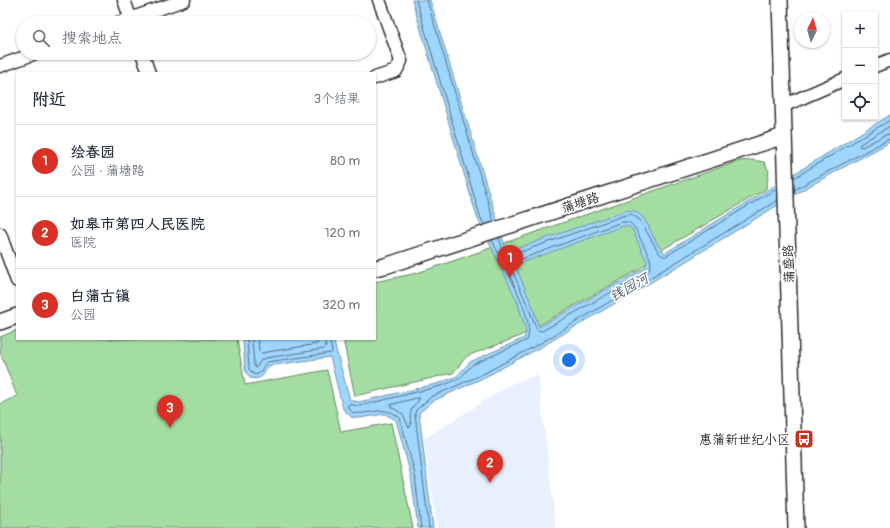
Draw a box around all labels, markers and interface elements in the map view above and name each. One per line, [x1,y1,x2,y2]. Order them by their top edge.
north arrow [794,12,830,48]
map controls [842,12,878,120]
button: + [842,12,878,48]
search box [16,16,376,60]
icon: search [30,27,52,49]
text: 搜索地点 [62,29,122,48]
button: − [842,48,878,84]
button: locate [842,84,878,120]
text: 附近 [32,89,66,110]
text: 3个结果 [314,91,360,107]
text: 绘春园 [70,143,115,162]
text: 1 [42,153,48,169]
text: 80 m [330,153,360,169]
text: 公园 · 蒲塘路 [70,163,145,179]
street label: 蒲塘路 [559,189,601,217]
text: 如皋市第四人民医院 [70,215,205,234]
text: 2 [41,225,49,241]
text: 120 m [324,225,360,241]
text: 医院 [70,235,96,251]
street label: 蒲盛路 [780,244,798,284]
pin: 1 [497,245,523,278]
water label: 钱园河 [607,269,653,305]
text: 白蒲古镇 [70,287,130,306]
text: 3 [41,297,49,313]
text: 320 m [322,297,360,313]
text: 公园 [70,307,96,323]
your location [559,350,579,370]
pin: 3 [157,395,183,428]
bus stop icon: 惠蒲新世纪小区 [793,428,815,450]
place label: 惠蒲新世纪小区 [699,432,790,448]
pin: 2 [477,450,503,483]

